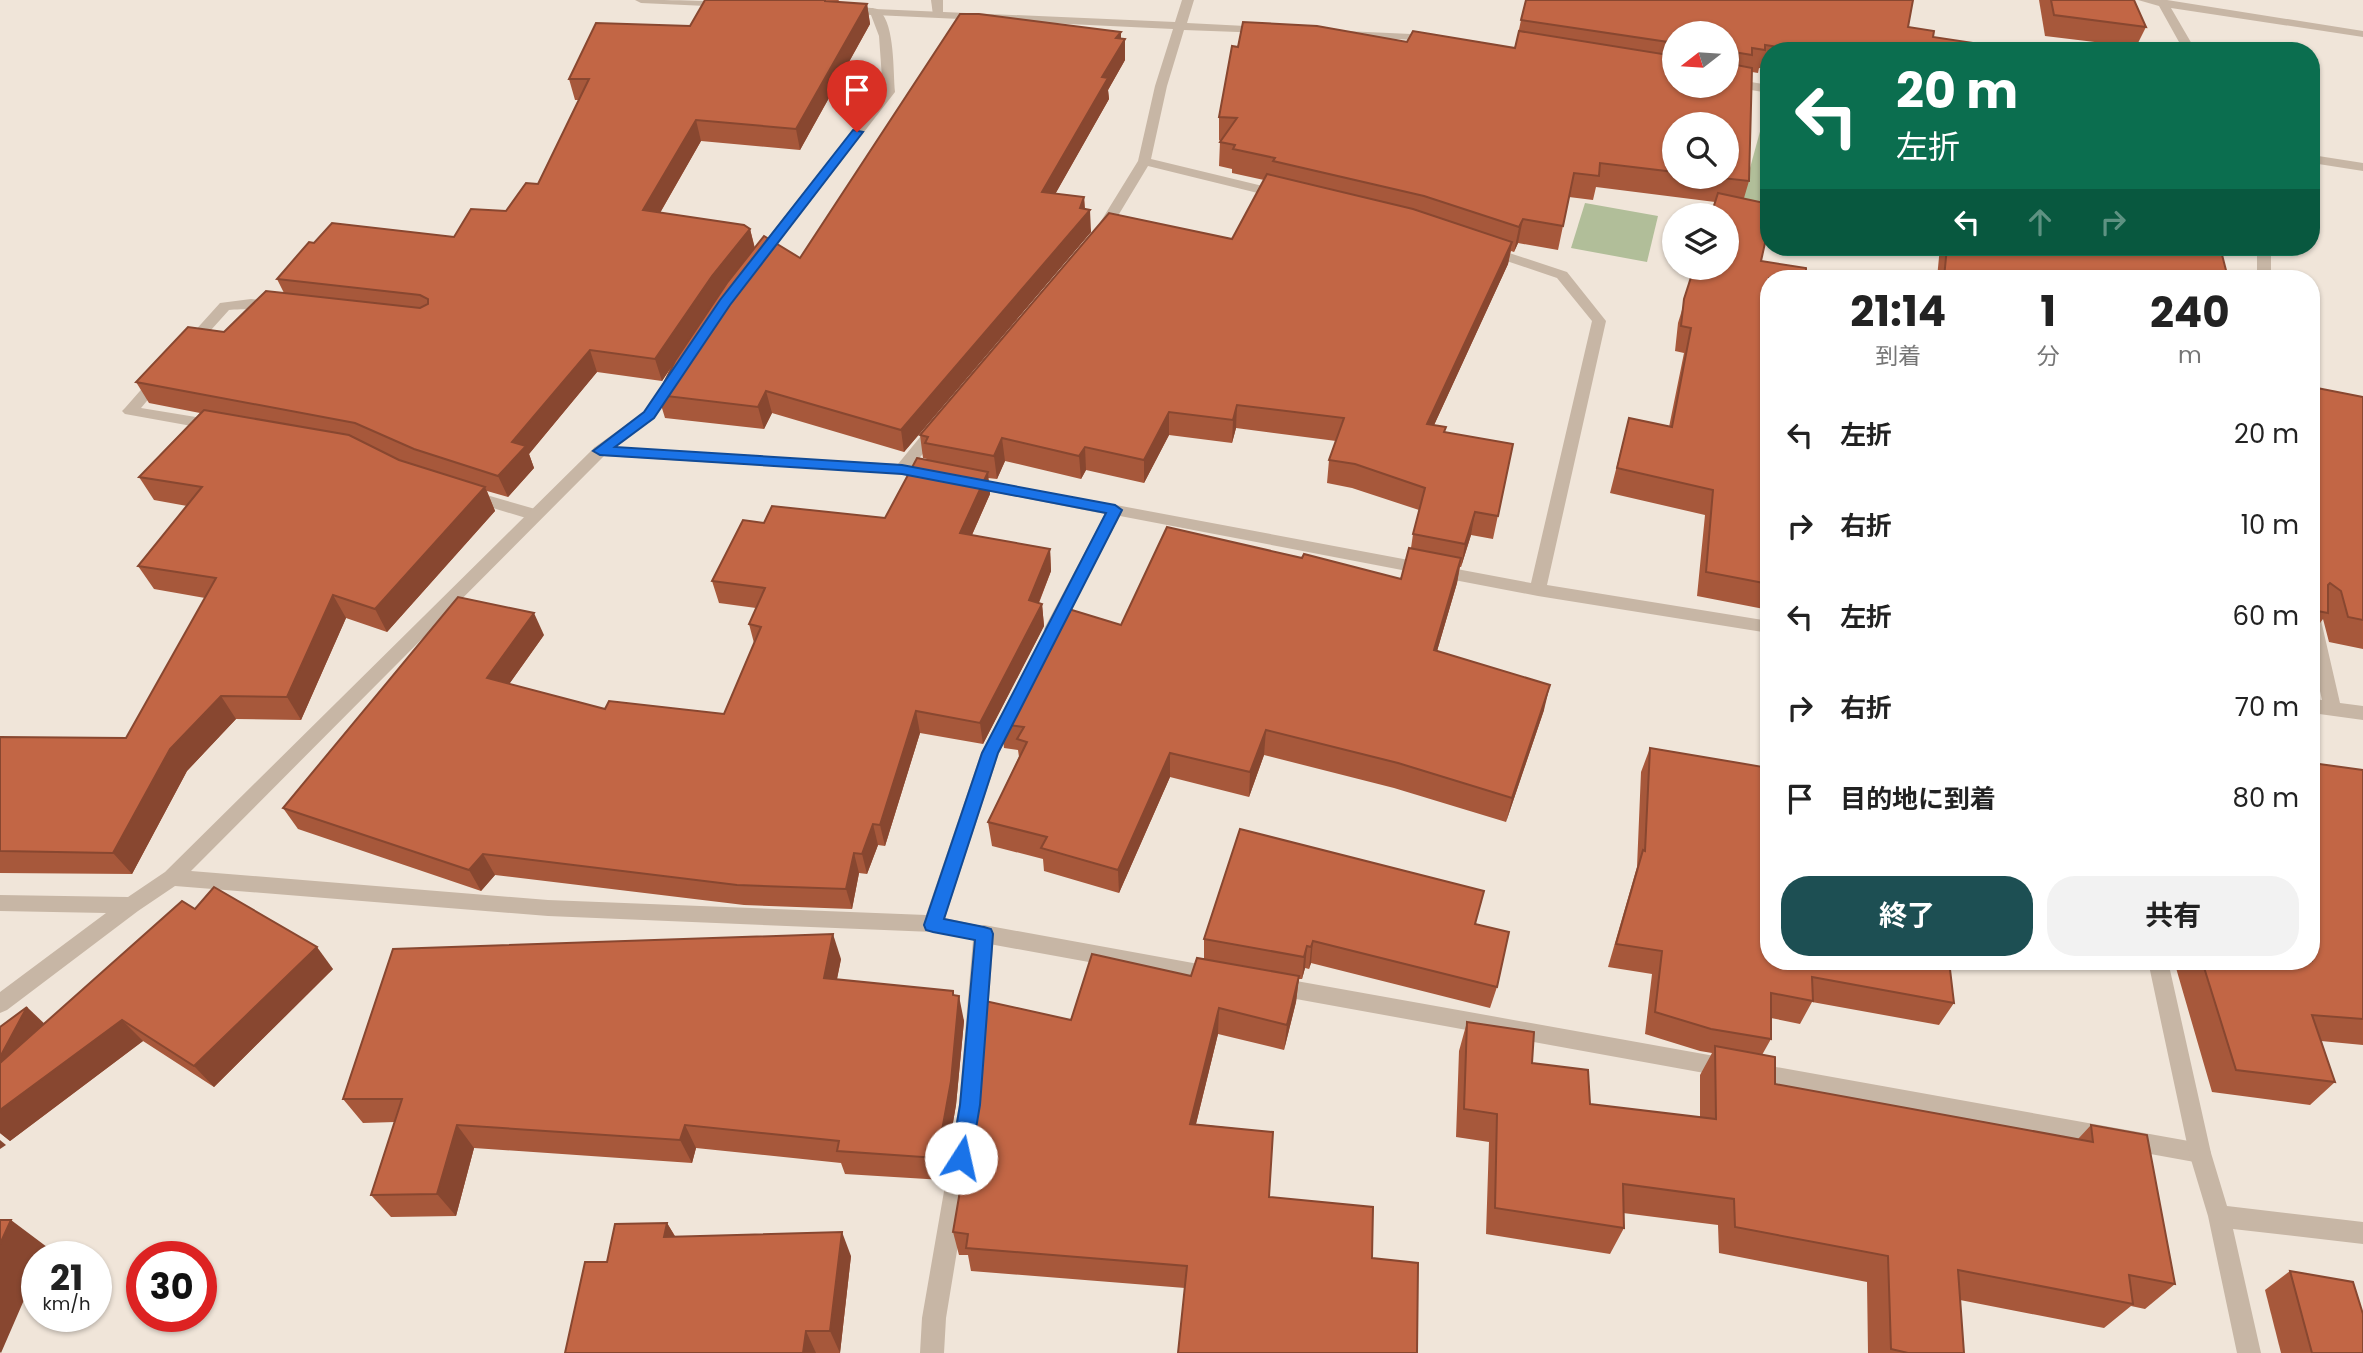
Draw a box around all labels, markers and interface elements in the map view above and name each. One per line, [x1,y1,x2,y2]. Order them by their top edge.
north arrow [1662,21,1740,98]
map controls [1662,21,1739,280]
text: 20 m [1896,57,2018,125]
pin [827,60,887,132]
icon: left [1781,70,1872,161]
icon: arrive [838,71,876,109]
button: search [1662,112,1739,189]
text: 左折 [1896,124,1960,169]
button: layers [1662,203,1739,280]
icon: left [1948,203,1986,241]
icon: ahead [2021,203,2059,241]
icon: right [2094,203,2132,241]
text: 21:14 [1850,282,1946,341]
text: 1 [2040,282,2056,341]
text: 240 [2150,283,2230,342]
text: m [2178,339,2202,371]
text: 到着 [1875,340,1921,372]
text: 分 [2037,340,2060,372]
icon: left [1781,416,1819,454]
text: 20 m [2234,416,2299,452]
text: 左折 [1840,417,1892,453]
icon: right [1781,507,1819,545]
text: 10 m [2241,507,2299,543]
text: 右折 [1840,508,1892,544]
icon: left [1781,598,1819,636]
text: 60 m [2232,598,2299,634]
text: 左折 [1840,599,1892,635]
icon: right [1781,689,1819,727]
text: 70 m [2235,689,2299,725]
text: 右折 [1840,690,1892,726]
icon: arrive [1781,780,1819,818]
text: 80 m [2233,780,2299,816]
text: 目的地に到着 [1840,781,1996,817]
button: 終了 [1781,876,2033,956]
button: 共有 [2047,876,2299,956]
position arrow [924,1121,998,1195]
speed limit sign: 30 [126,1241,217,1332]
text: 21 [50,1253,83,1302]
text: km/h [43,1291,90,1316]

